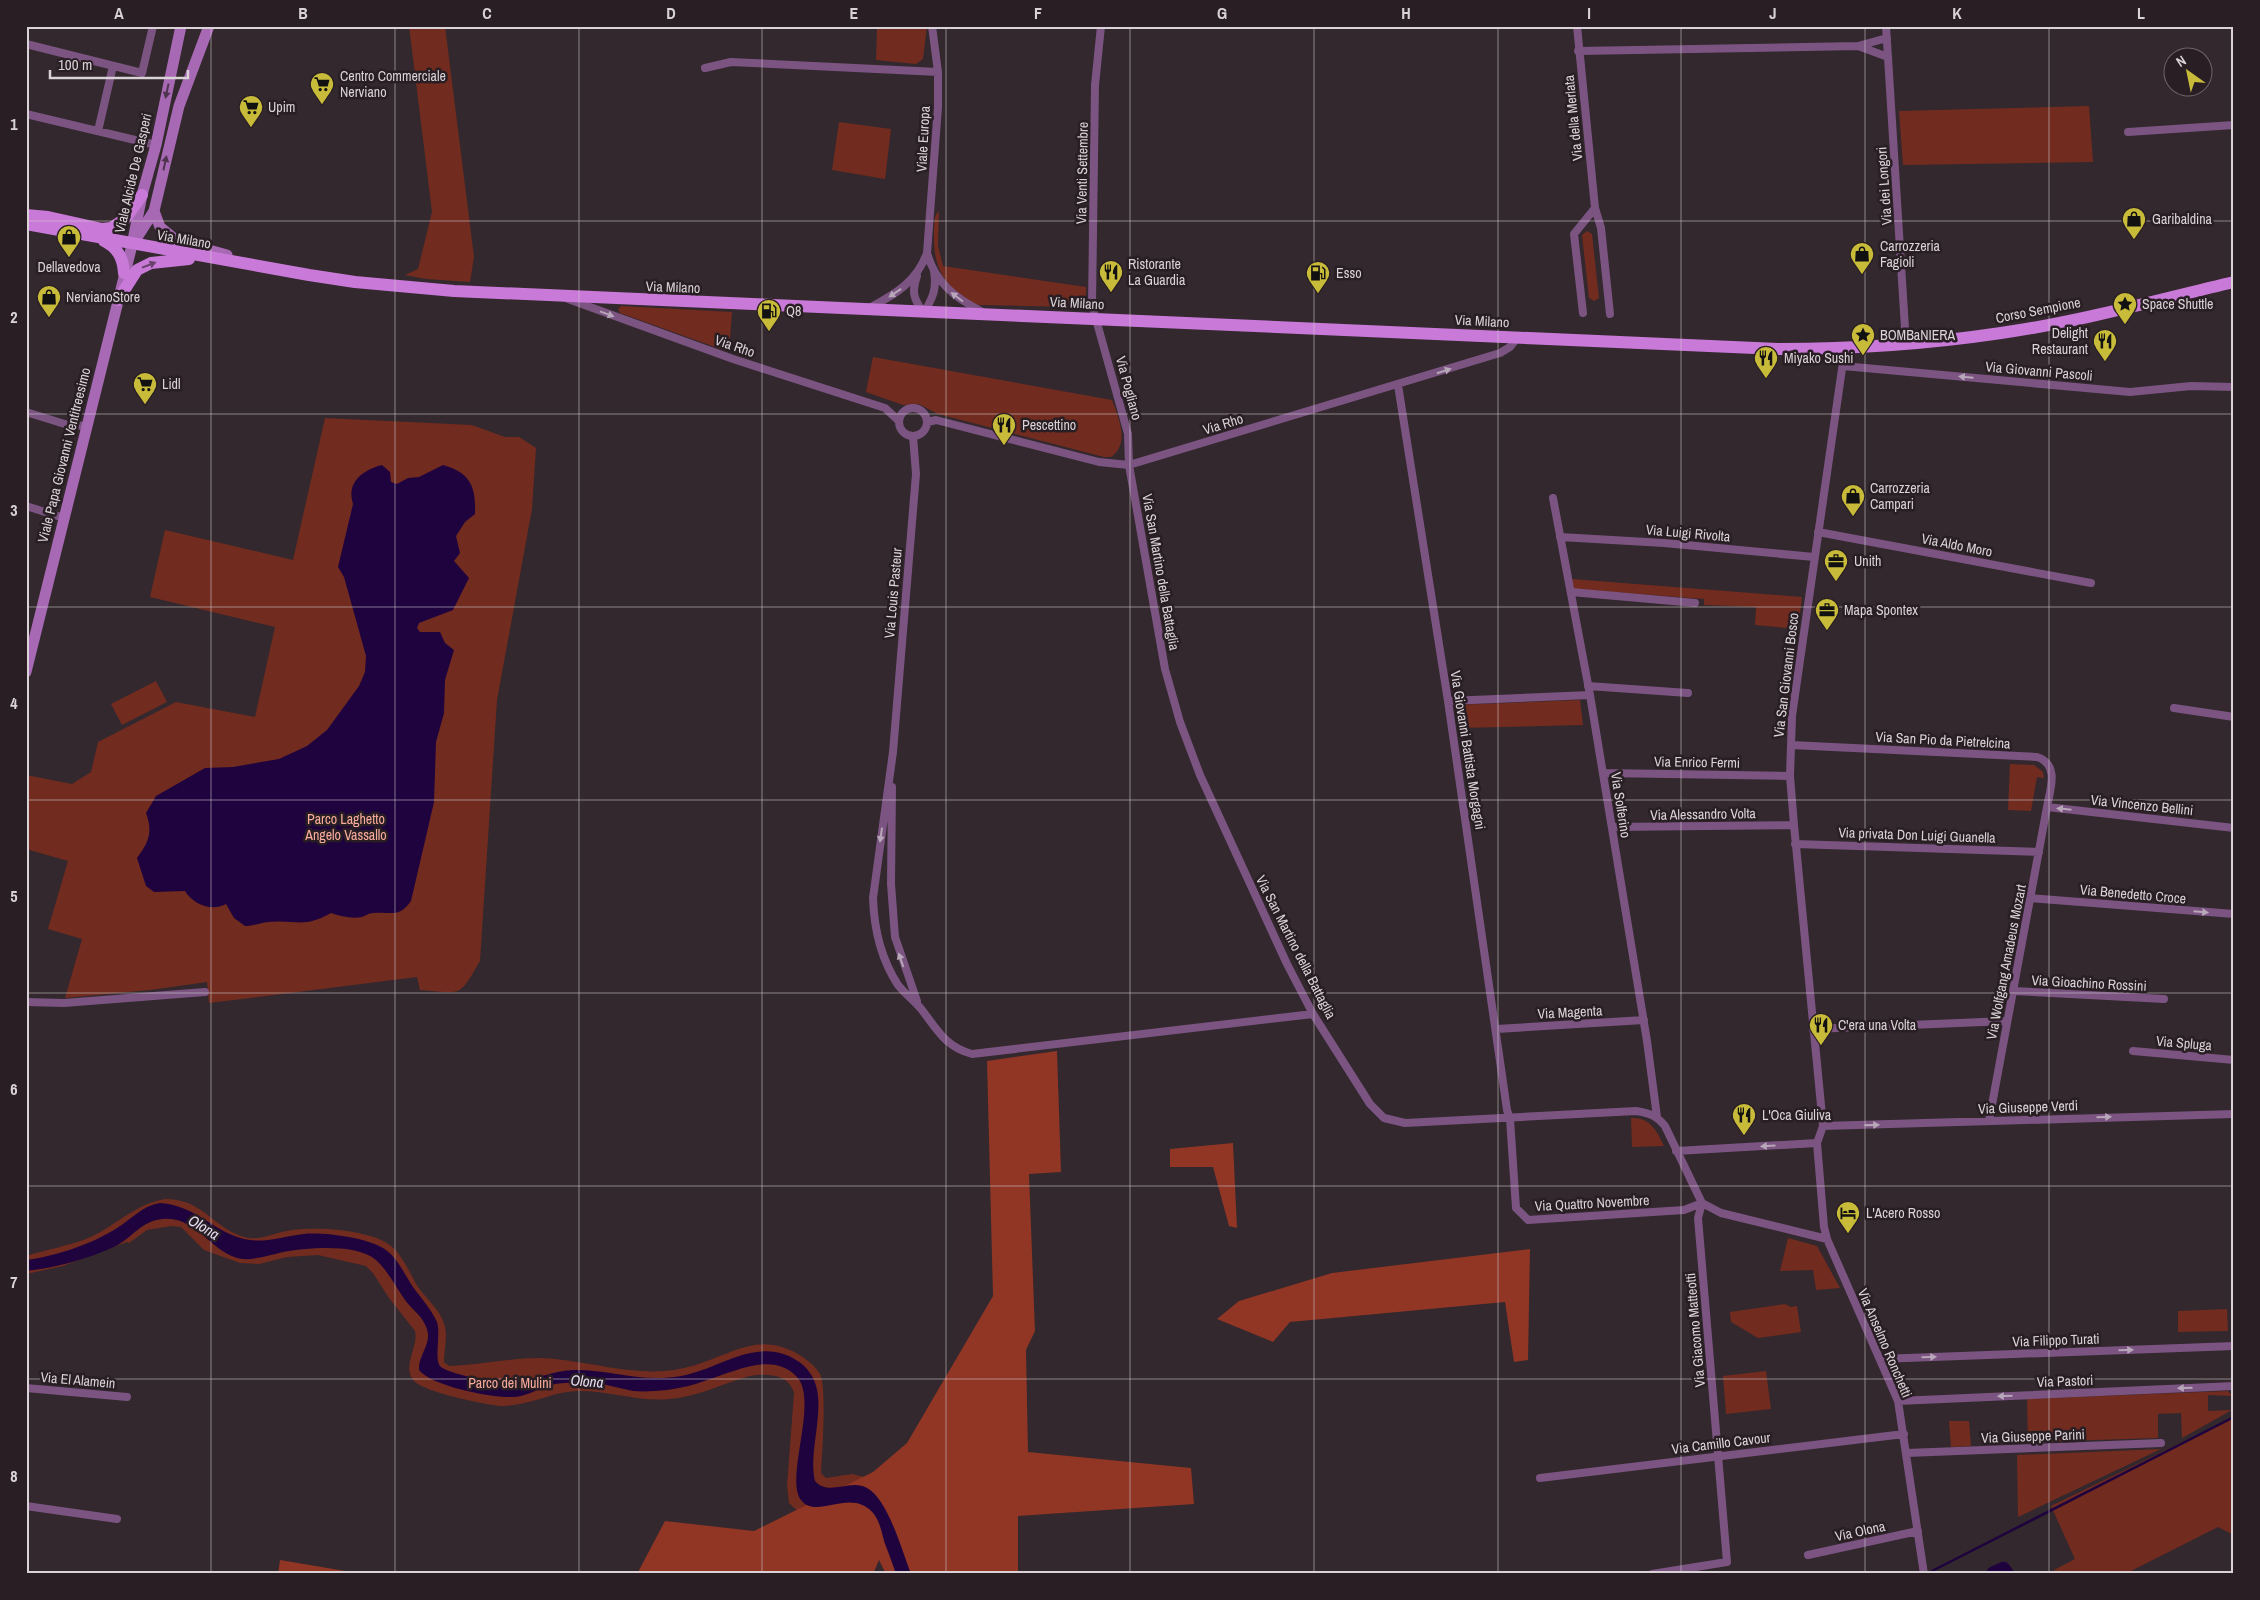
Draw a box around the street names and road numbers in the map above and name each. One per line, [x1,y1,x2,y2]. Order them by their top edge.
street label: Via della Merlata [1559,74,1586,162]
street label: Viale Europa [912,105,934,173]
street label: Viale Alcide De Gasperi [110,111,156,235]
street label: Via Venti Settembre [1072,122,1092,224]
street label: Via dei Longori [1872,146,1896,226]
street label: Via Milano [156,225,212,253]
street label: Via Milano [645,277,701,297]
street label: Via Milano [1049,293,1105,313]
street label: Corso Sempione [1994,293,2082,327]
street label: Via Milano [1454,311,1510,331]
street label: Via Rho [713,331,757,361]
street label: Via Pogliano [1112,354,1146,422]
street label: Via Giovanni Pascoli [1985,357,2093,385]
street label: Viale Papa Giovanni Ventitreesimo [34,366,94,544]
street label: Via Rho [1201,409,1245,439]
street label: Via San Martino della Battaglia [1138,492,1184,652]
street label: Via Luigi Rivolta [1645,520,1732,546]
street label: Via Aldo Moro [1920,529,1994,561]
street label: Via Louis Pasteur [880,547,906,639]
street label: Via San Giovanni Bosco [1769,612,1803,738]
street label: Via Giovanni Battista Morgagni [1447,669,1489,831]
street label: Via San Pio da Pietrelcina [1875,727,2012,753]
street label: Via Enrico Fermi [1654,752,1740,772]
street label: Via Solferino [1607,771,1635,839]
street label: Via Vincenzo Bellini [2090,791,2194,819]
street label: Via Alessandro Volta [1650,804,1757,824]
street label: Via privata Don Luigi Guanella [1838,823,1997,847]
street label: Via San Martino della Battaglia [1252,872,1340,1022]
street label: Via Benedetto Croce [2079,880,2187,908]
street label: Via Wolfgang Amadeus Mozart [1982,883,2030,1041]
street label: Via Gioachino Rossini [2031,971,2147,995]
street label: Via Magenta [1537,1001,1603,1023]
street label: Via Spluga [2155,1032,2213,1054]
street label: Via Giuseppe Verdi [1978,1096,2078,1118]
street label: Via Quattro Novembre [1534,1191,1650,1215]
street label: Via Giacomo Matteotti [1681,1272,1709,1388]
street label: Via Anselmo Ronchetti [1854,1286,1916,1400]
street label: Via Filippo Turati [2012,1329,2100,1351]
street label: Via El Alamein [40,1368,116,1392]
street label: Via Pastori [2036,1371,2094,1391]
street label: Via Giuseppe Parini [1981,1425,2085,1447]
street label: Via Camillo Cavour [1671,1428,1772,1458]
street label: Via Olona [1833,1517,1887,1545]

